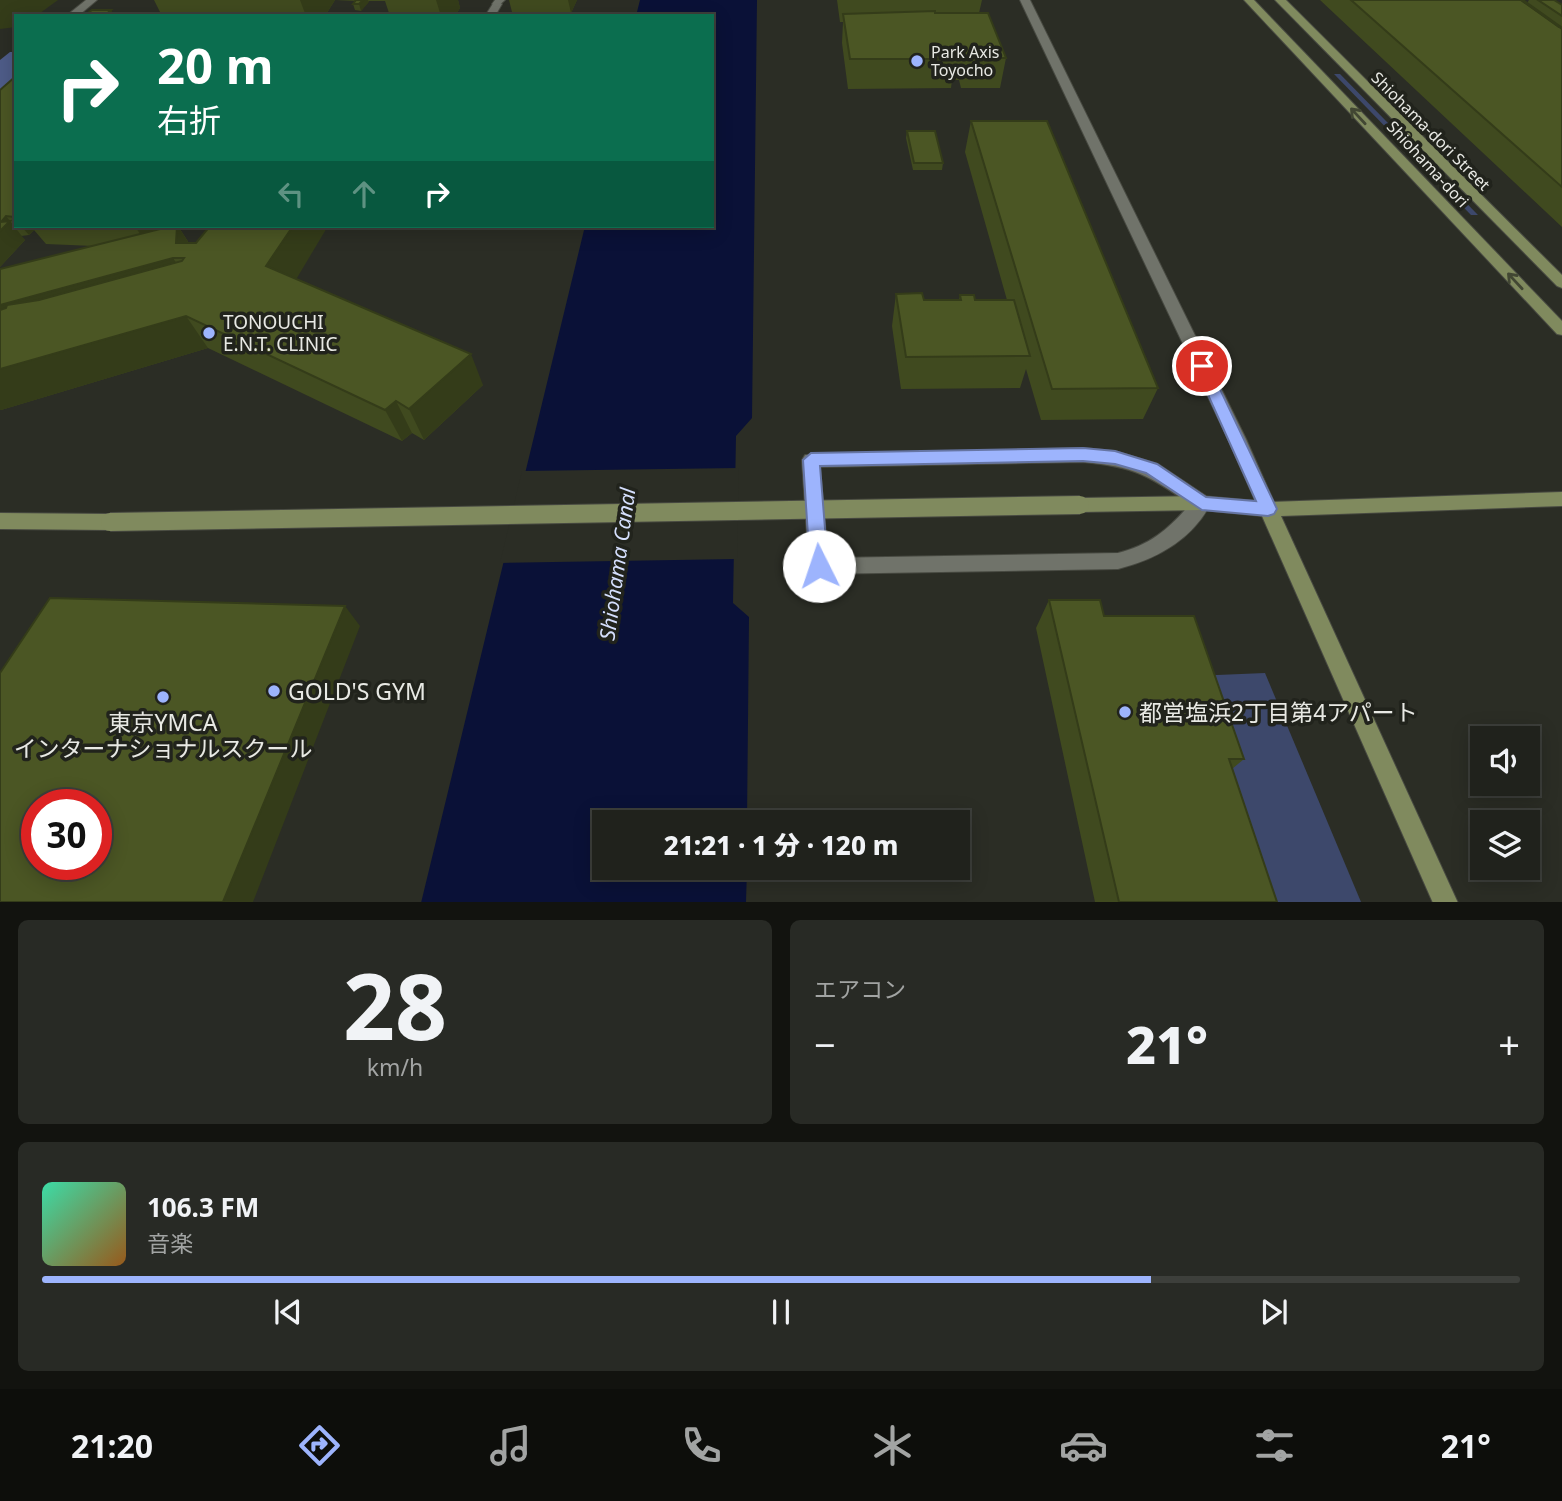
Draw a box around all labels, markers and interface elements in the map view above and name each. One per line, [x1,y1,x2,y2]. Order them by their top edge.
text: 20 m [157,32,274,98]
place label: Park Axis Toyocho [931,41,999,81]
icon: right [42,42,133,133]
marker: Park Axis Toyocho [909,53,925,69]
street label: Shiohama-dori Street [1368,68,1494,194]
text: 右折 [157,98,221,141]
one-way arrow [1350,108,1367,125]
street label: Shiohama-dori [1383,117,1473,211]
icon: left [272,175,310,213]
icon: ahead [345,175,383,213]
icon: right [418,175,456,213]
one-way arrow [1507,272,1523,290]
place label: TONOUCHI E.N.T. CLINIC [223,309,338,357]
marker: TONOUCHI E.N.T. CLINIC [201,325,217,341]
pin [1172,336,1232,396]
icon: arrive [1183,347,1221,385]
water label: Shiohama Canal [592,485,642,642]
position arrow [782,529,856,603]
place label: GOLD'S GYM [288,675,426,707]
marker: GOLD'S GYM [266,683,282,699]
marker: 東京YMCA インターナショナルスクール [155,689,171,705]
place label: 都営塩浜2丁目第4アパート [1139,696,1418,728]
marker: 都営塩浜2丁目第4アパート [1117,704,1133,720]
place label: 東京YMCA インターナショナルスクール [14,706,313,764]
map controls [1470,726,1540,880]
button: sound [1470,726,1540,796]
speed limit sign: 30 [21,789,112,880]
button: layers [1470,810,1540,880]
text: 21:21 · 1 分 · 120 m [664,827,898,863]
text: 28 [343,943,447,1067]
text: エアコン [814,973,906,1005]
text: 21° [1126,1008,1208,1079]
text: − [814,1018,836,1070]
text: + [1498,1018,1520,1070]
text: km/h [367,1051,423,1083]
text: 106.3 FM [147,1189,259,1225]
text: 音楽 [147,1227,193,1259]
icon: previous [269,1293,307,1331]
icon: pause [762,1293,800,1331]
icon: next [1255,1293,1293,1331]
icon: directions [295,1421,344,1470]
icon: music [486,1421,535,1470]
icon: phone [677,1421,726,1470]
icon: climate [868,1421,917,1470]
icon: car [1059,1421,1108,1470]
icon: filters [1250,1421,1299,1470]
text: 21:20 [71,1424,153,1467]
text: 21° [1441,1424,1491,1467]

